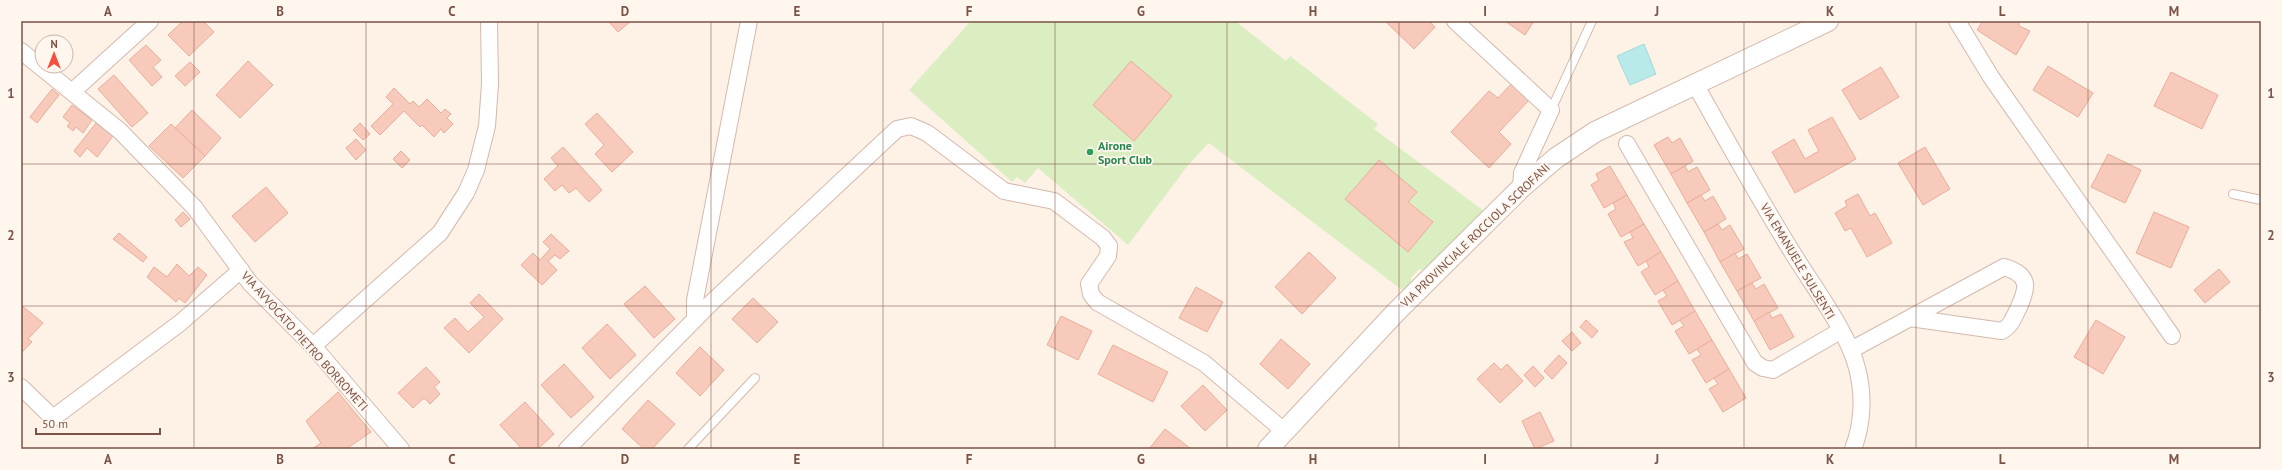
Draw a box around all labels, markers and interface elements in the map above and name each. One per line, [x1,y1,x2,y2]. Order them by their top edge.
text: A [104,3,112,20]
text: B [276,3,284,20]
text: C [448,3,456,20]
text: D [621,3,629,20]
text: E [794,3,801,20]
text: F [966,3,973,20]
text: G [1137,3,1145,20]
text: H [1309,3,1317,20]
text: I [1483,3,1487,20]
text: J [1654,3,1659,20]
text: K [1826,3,1834,20]
text: L [1999,3,2006,20]
text: M [2169,3,2179,20]
north arrow [34,34,74,74]
text: N [50,37,58,51]
text: 1 [7,85,15,102]
text: 1 [2267,85,2275,102]
place label: Airone Sport Club [1098,138,1153,167]
marker: Airone Sport Club [1085,147,1095,157]
street label: VIA PROVINCIALE ROCCIOLA SCROFANI [1397,160,1553,311]
street label: VIA EMANUELE SULSENTI [1757,199,1839,322]
text: 2 [7,227,15,244]
text: 2 [2267,227,2275,244]
street label: VIA AVVOCATO PIETRO BORROMETI [238,267,372,414]
text: 3 [7,369,15,386]
text: 3 [2267,369,2275,386]
scale bar [36,410,160,436]
text: 50 m [42,416,68,431]
text: A [104,451,112,468]
text: B [276,451,284,468]
text: C [448,451,456,468]
text: D [621,451,629,468]
text: E [794,451,801,468]
text: F [966,451,973,468]
text: G [1137,451,1145,468]
text: H [1309,451,1317,468]
text: I [1483,451,1487,468]
text: J [1654,451,1659,468]
text: K [1826,451,1834,468]
text: L [1999,451,2006,468]
text: M [2169,451,2179,468]

